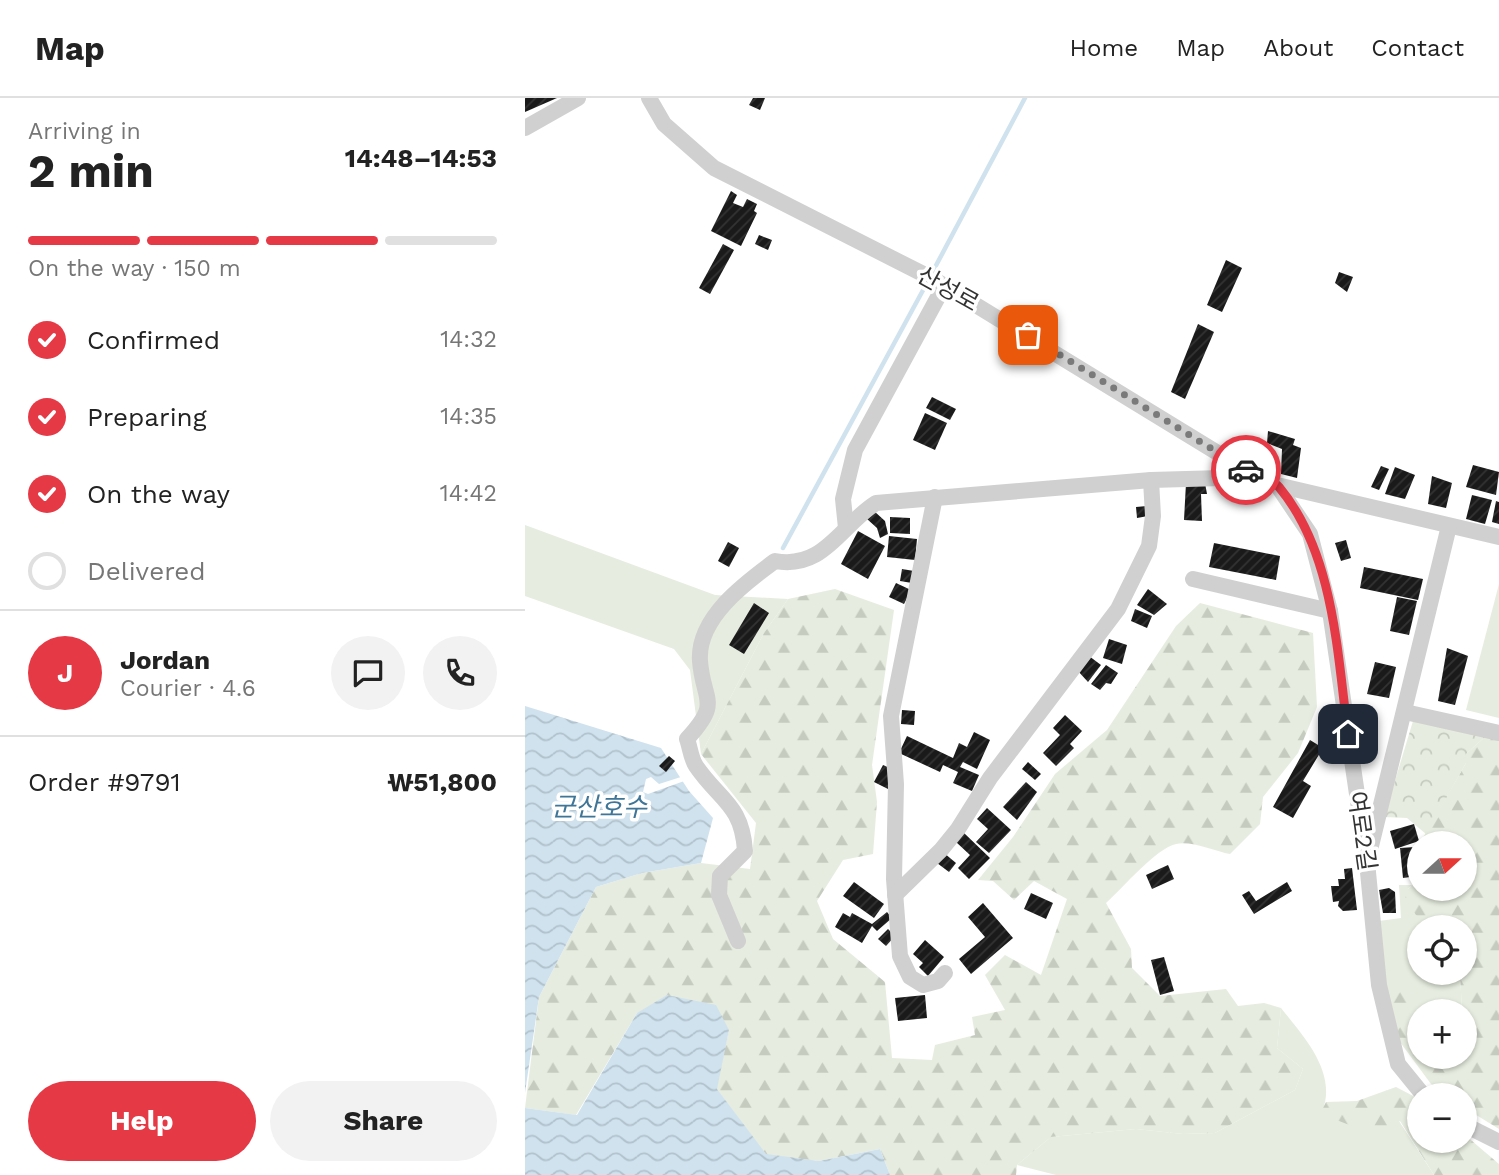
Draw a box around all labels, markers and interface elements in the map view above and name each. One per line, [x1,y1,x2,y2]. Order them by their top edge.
text: Map [35,29,105,68]
text: Home [1070,34,1138,62]
text: Map [1176,34,1225,62]
text: About [1263,34,1333,62]
text: Contact [1371,34,1464,62]
text: Arriving in [28,118,141,145]
text: 14:48–14:53 [345,143,497,173]
text: 2 min [28,144,154,198]
text: On the way · 150 m [28,255,241,282]
street label: 산성로 [912,261,984,317]
pin [998,305,1058,365]
icon: bag [1009,316,1047,354]
icon: check [28,321,66,359]
text: Confirmed [87,325,220,355]
text: 14:32 [440,326,497,353]
icon: check [28,398,66,436]
text: Preparing [87,402,207,432]
text: 14:35 [440,403,497,430]
courier [1211,435,1281,505]
icon: car [1227,451,1265,489]
icon: check [28,475,66,513]
text: On the way [87,479,230,509]
text: 14:42 [440,480,497,507]
text: Delivered [87,556,206,586]
button: chat [331,636,405,710]
button: phone [423,636,497,710]
text: Jordan [120,645,210,675]
text: J [57,658,73,688]
text: Courier · 4.6 [120,675,256,702]
pin [1318,704,1378,764]
icon: home [1329,715,1367,753]
text: Order #9791 [28,767,181,797]
text: ₩51,800 [387,767,497,797]
street label: 여로2길 [1343,789,1381,873]
water label: 군산호수 [551,792,648,822]
north arrow [1407,831,1477,901]
map controls [1407,831,1477,1153]
button: locate [1407,915,1477,985]
button: + [1407,999,1477,1069]
button: Help [28,1081,256,1161]
button: Share [270,1081,497,1161]
button: − [1407,1083,1477,1153]

